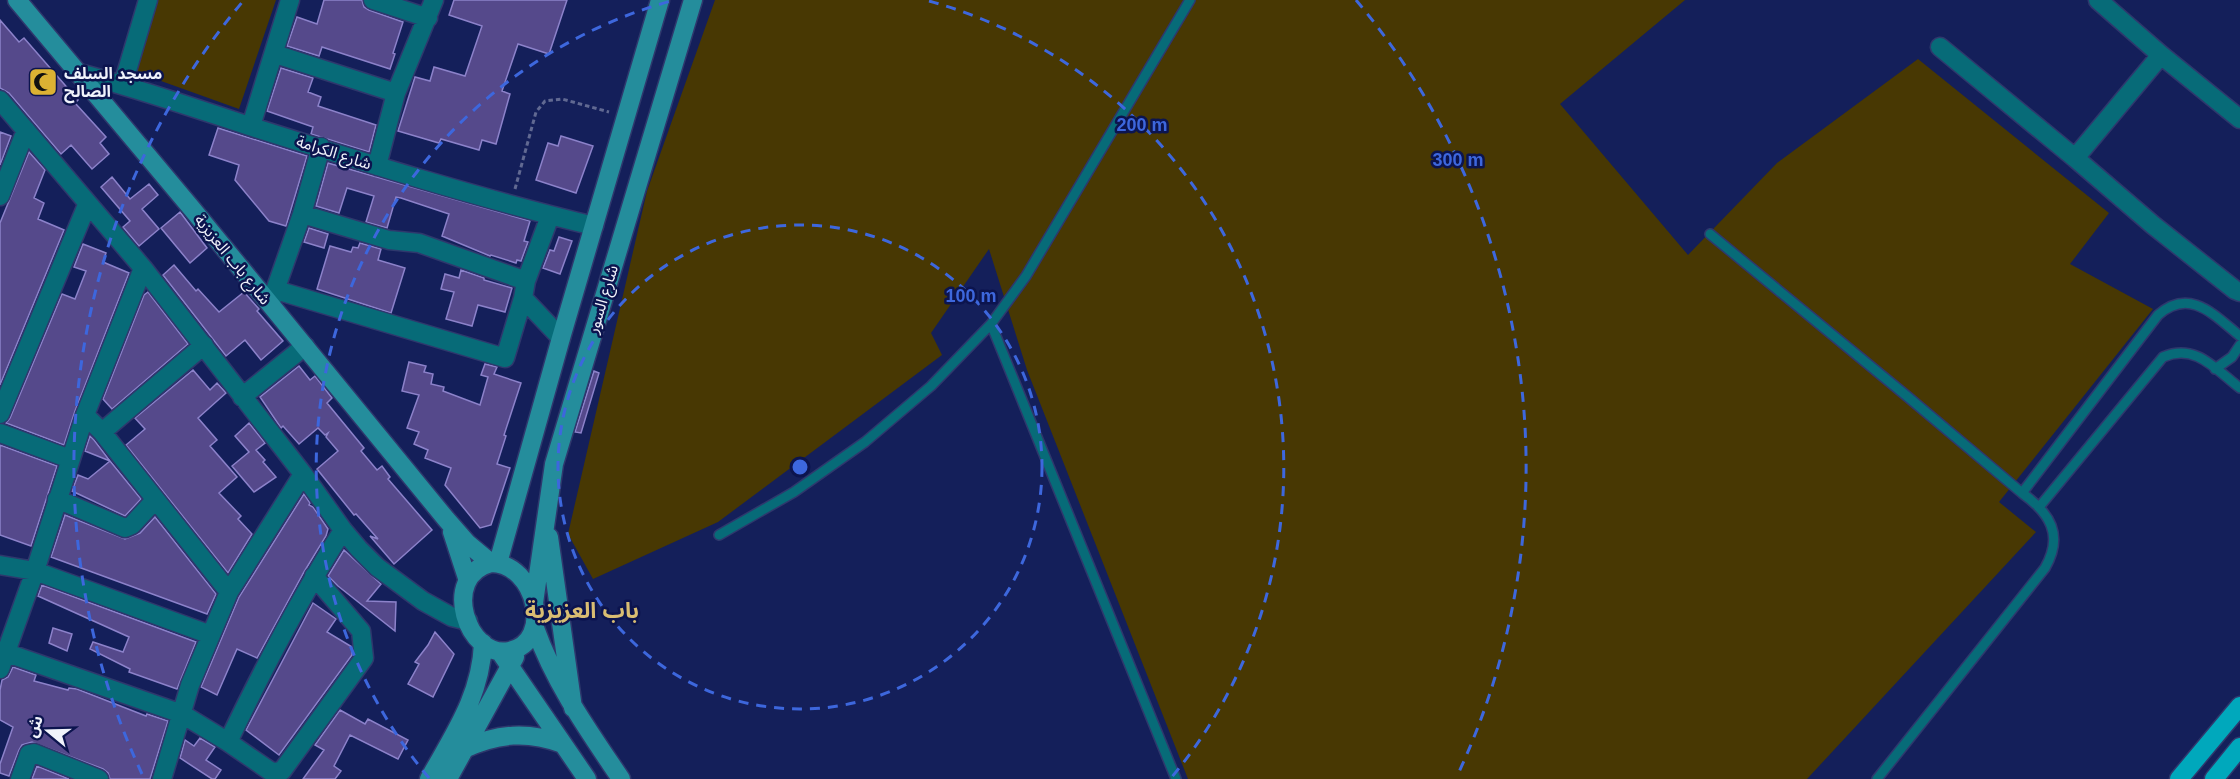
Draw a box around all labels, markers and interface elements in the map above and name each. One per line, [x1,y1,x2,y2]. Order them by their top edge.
place label: مسجد السلف الصالح [64,65,162,104]
mosque icon: مسجد السلف الصالح [27,66,59,98]
text: 200 m [1116,115,1168,135]
street label: شارع الكرامة [293,132,373,176]
text: 300 m [1432,150,1484,170]
street label: شارع باب العزيزية [188,211,274,310]
street label: شارع السور [584,263,625,338]
text: 100 m [945,286,997,306]
centre of rings [790,457,810,477]
district label: باب العزيزية [525,598,639,623]
north arrow [18,701,78,761]
text: ش [23,713,47,740]

